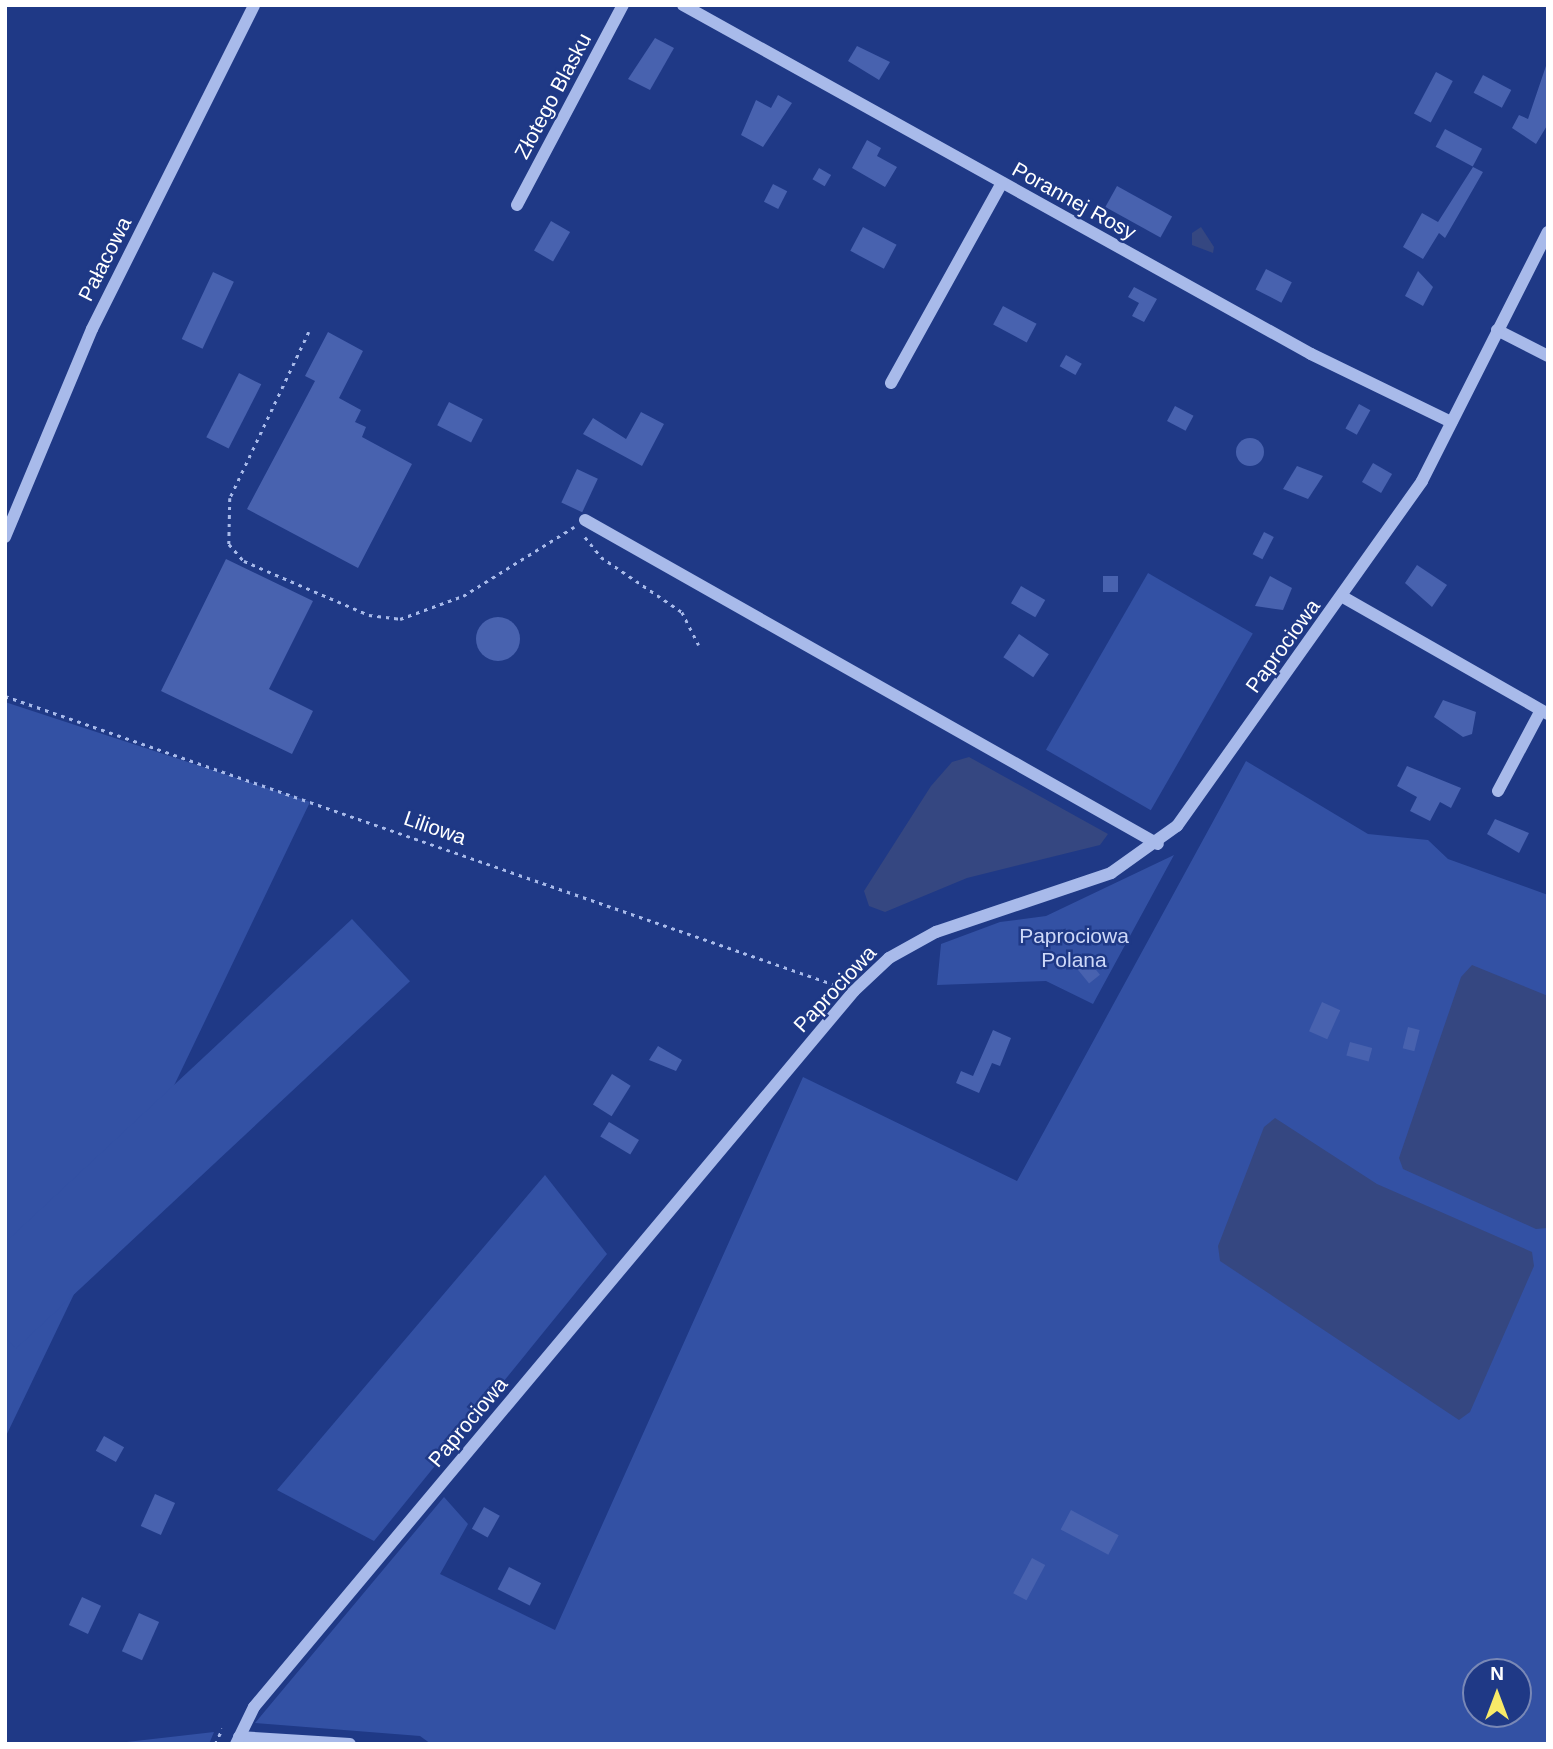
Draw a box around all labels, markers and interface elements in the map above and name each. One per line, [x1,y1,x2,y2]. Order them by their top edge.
street label: Złotego Blasku [509,29,597,163]
street label: Porannej Rosy [1008,157,1140,245]
street label: Pałacowa [73,213,137,305]
street label: Paprociowa [1241,594,1325,698]
street label: Liliowa [401,806,469,850]
park label: Paprociowa Polana [1019,923,1129,973]
street label: Paprociowa [788,940,882,1038]
street label: Paprociowa [423,1372,513,1472]
north arrow [1462,1658,1532,1728]
text: N [1490,1663,1504,1684]

